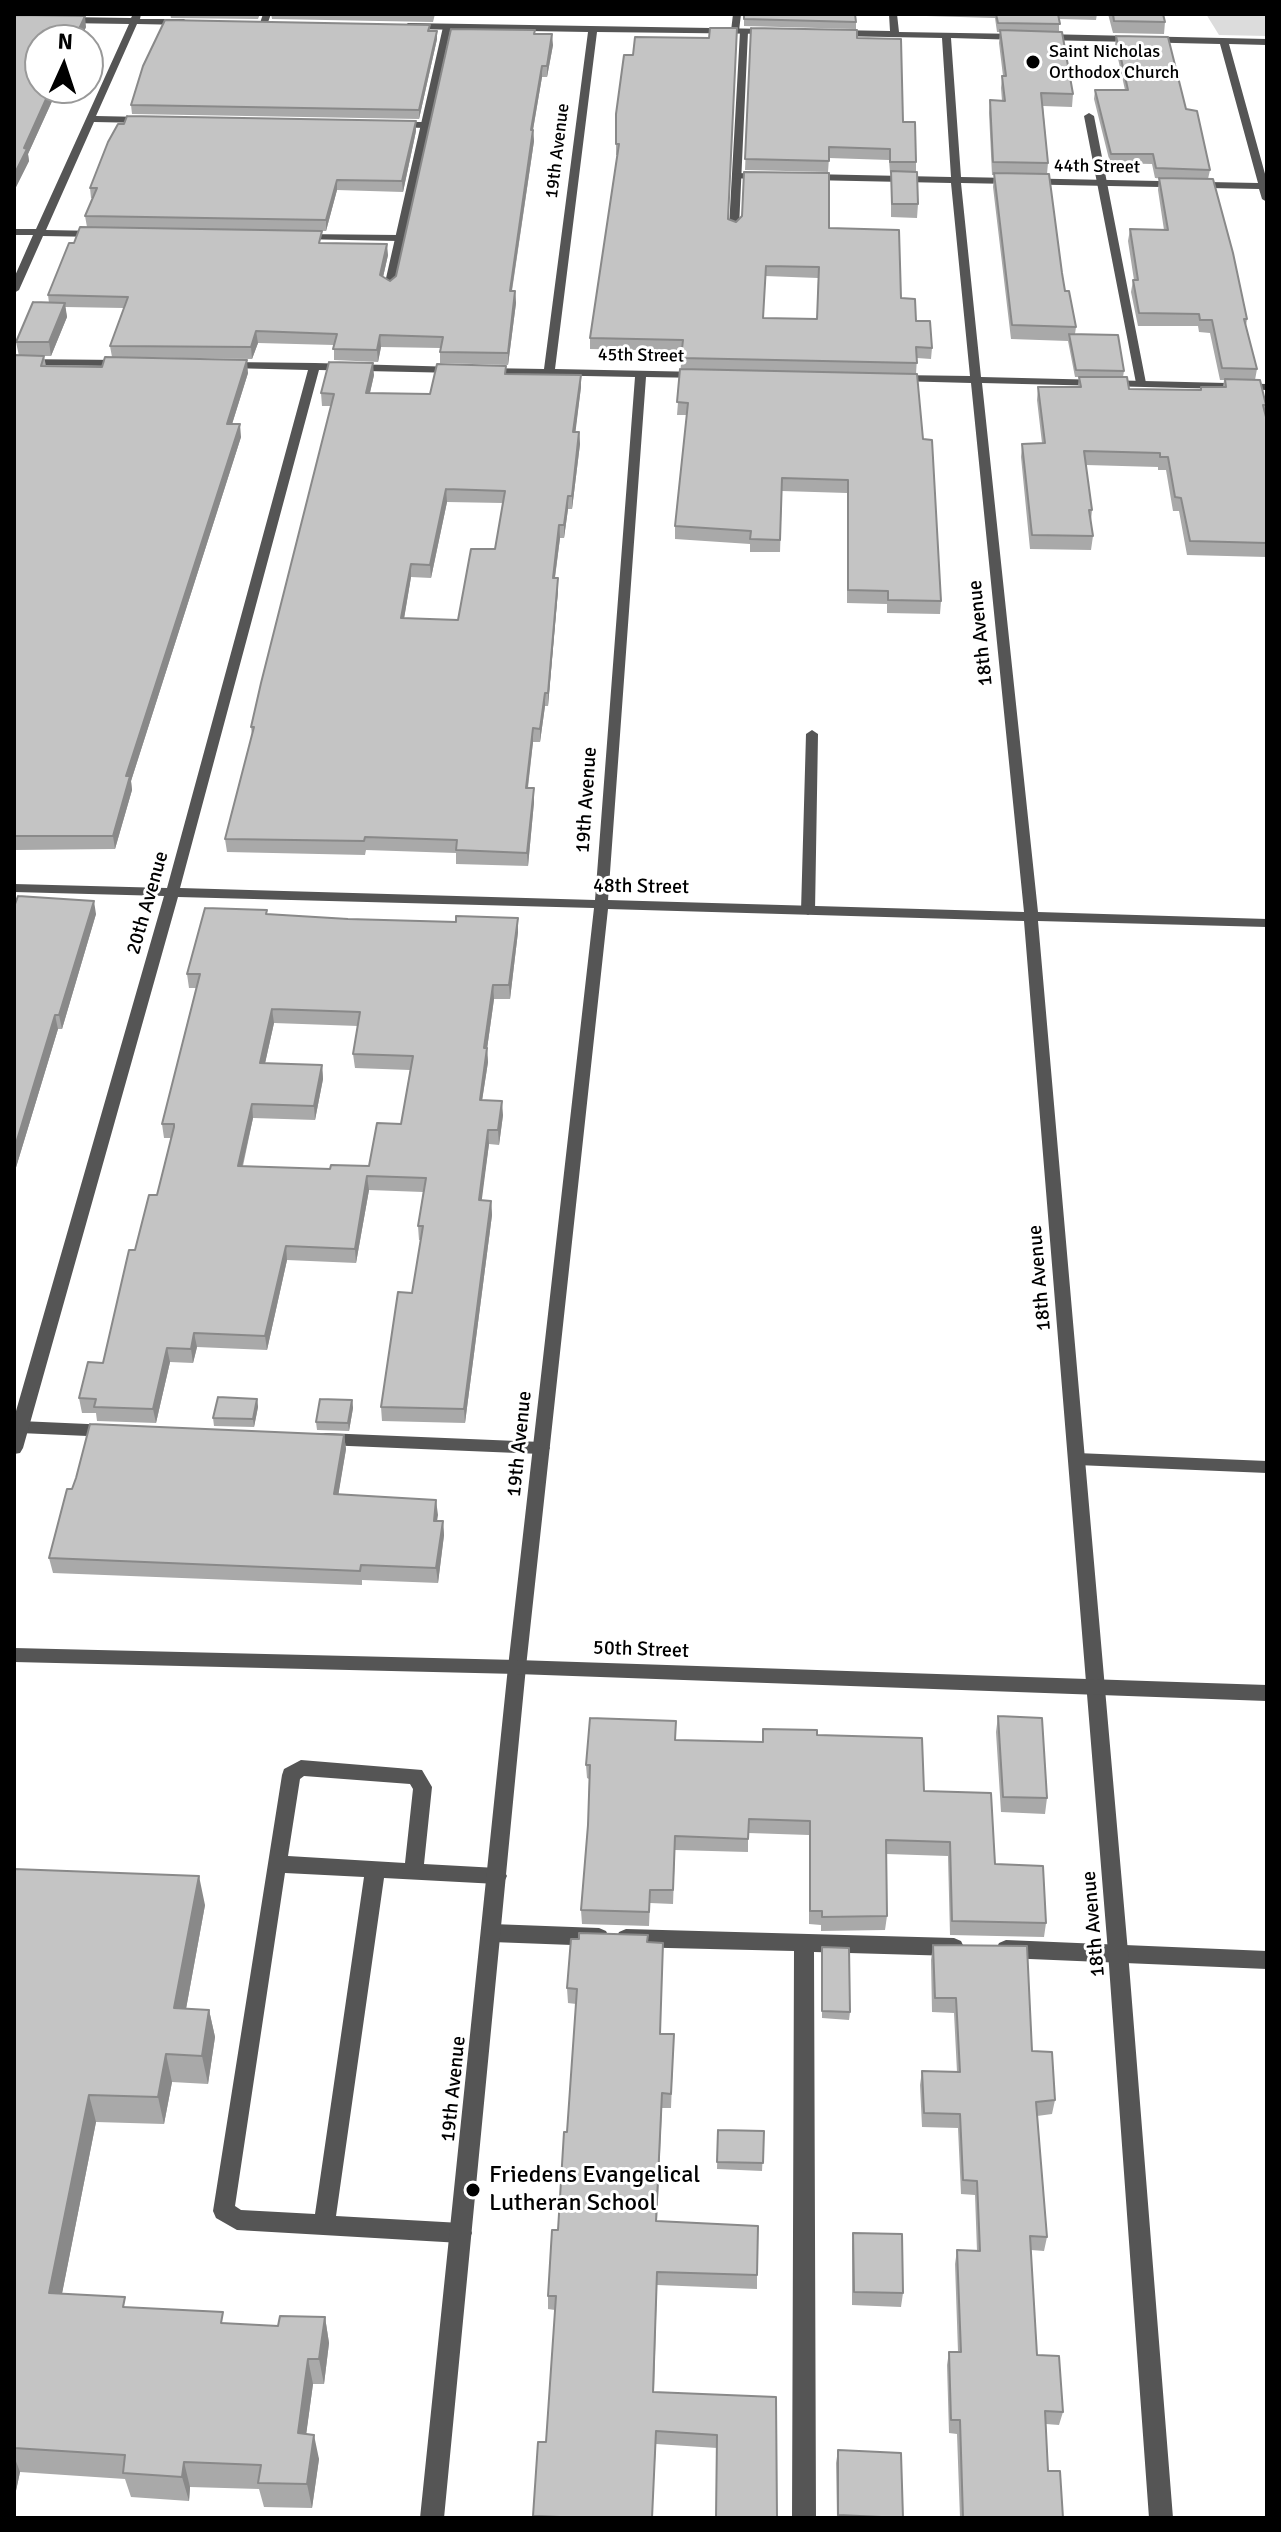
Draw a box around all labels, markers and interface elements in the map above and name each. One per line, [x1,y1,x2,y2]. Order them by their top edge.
north arrow [24,24,104,104]
text: N [57,28,74,55]
place label: Saint Nicholas Orthodox Church [1049,41,1179,84]
marker: Saint Nicholas Orthodox Church [1024,53,1042,71]
street label: 19th Avenue [541,102,575,200]
street label: 44th Street [1054,155,1140,179]
street label: 45th Street [598,344,684,368]
street label: 18th Avenue [964,579,998,687]
street label: 19th Avenue [571,746,603,854]
street label: 20th Avenue [122,849,174,957]
street label: 48th Street [593,874,689,900]
street label: 18th Avenue [1023,1224,1057,1332]
street label: 19th Avenue [503,1390,537,1498]
street label: 50th Street [593,1636,689,1664]
street label: 18th Avenue [1077,1870,1111,1978]
street label: 19th Avenue [437,2035,471,2143]
place label: Friedens Evangelical Lutheran School [489,2162,700,2218]
marker: Friedens Evangelical Lutheran School [464,2181,482,2199]

